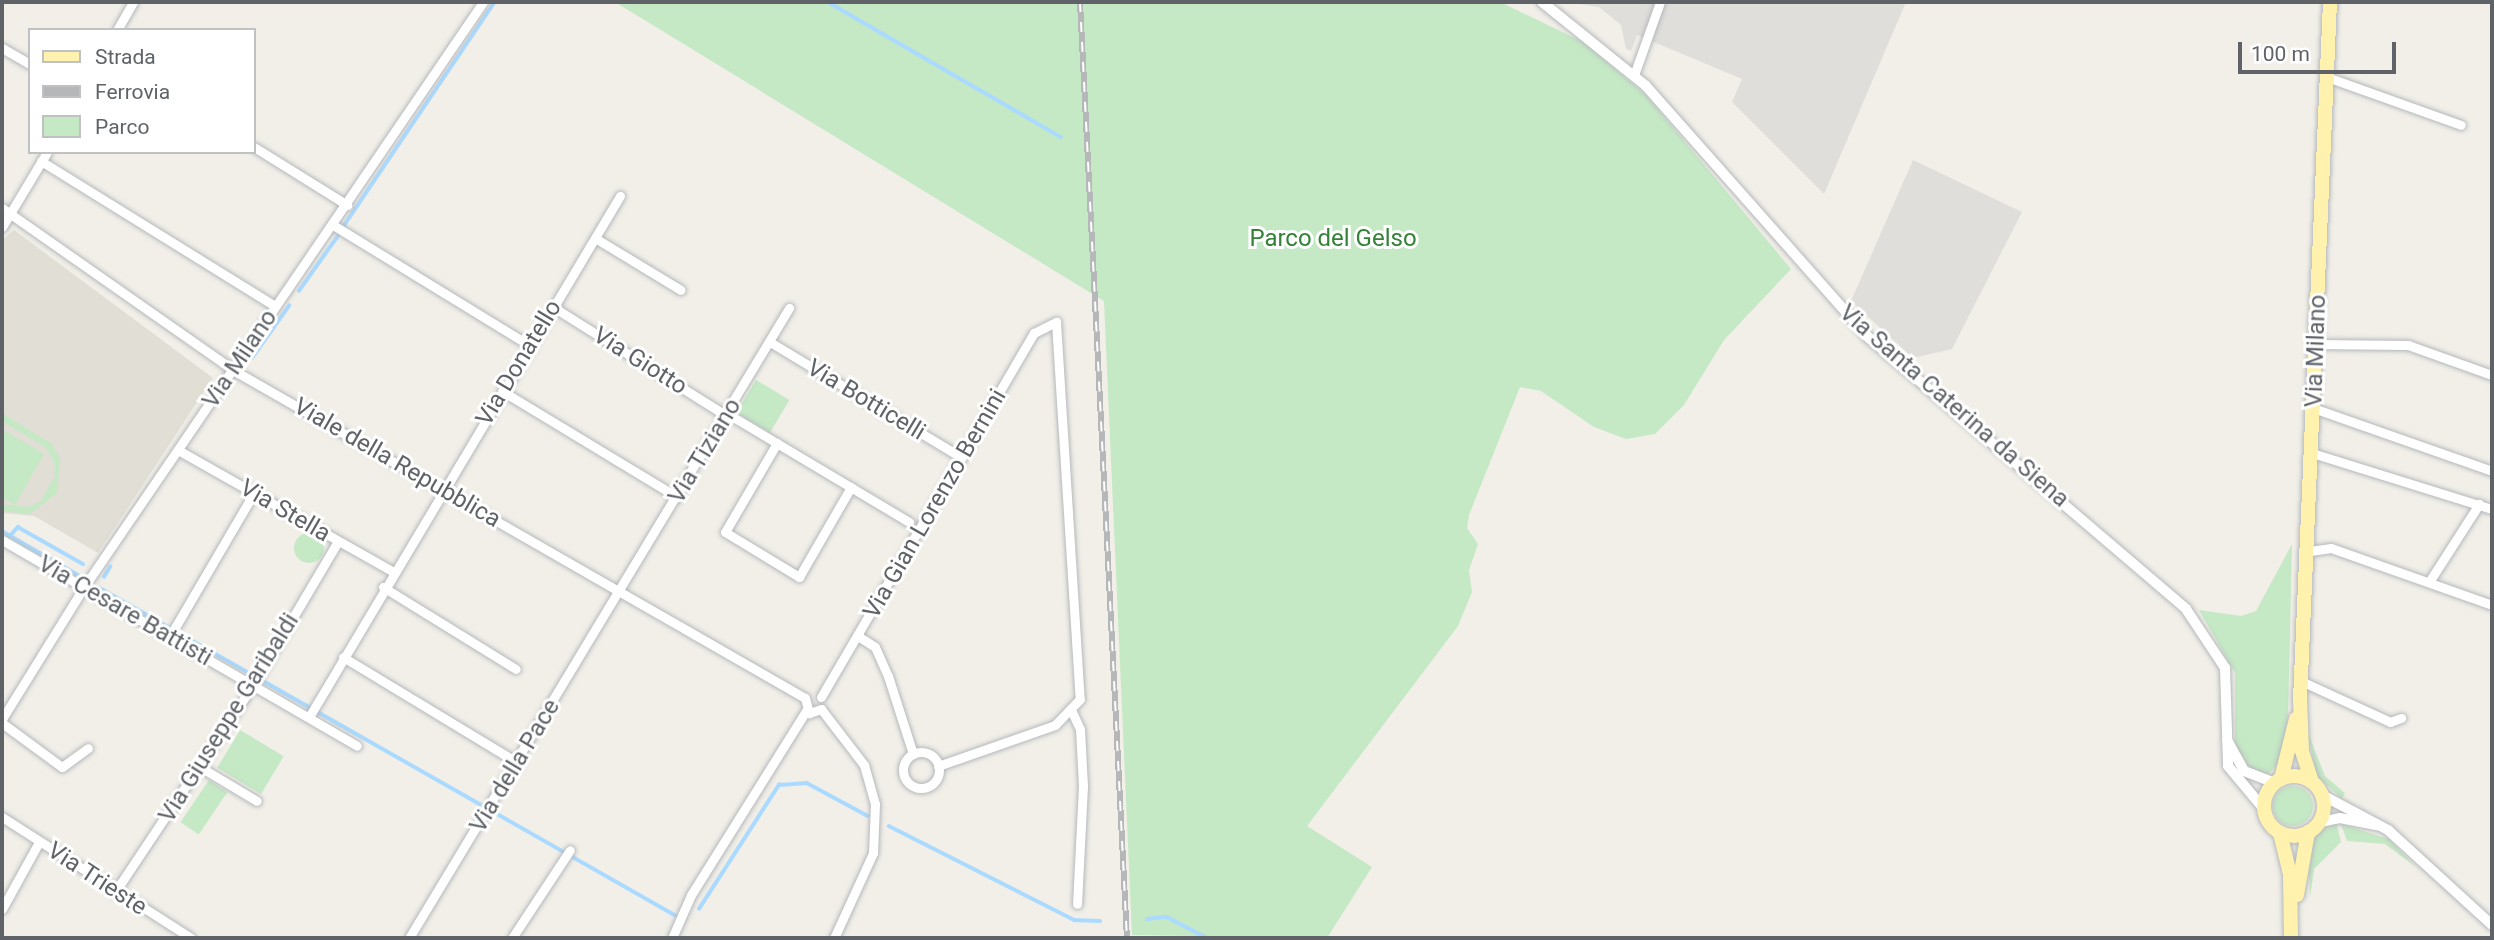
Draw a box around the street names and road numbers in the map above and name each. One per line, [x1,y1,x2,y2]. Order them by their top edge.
street label: Via Milano [2300,294,2332,408]
street label: Via Donatello [470,295,568,431]
street label: Via Santa Caterina da Siena [1833,298,2075,514]
street label: Via Milano [197,304,283,414]
street label: Via Giotto [588,321,692,401]
street label: Via Botticelli [802,353,930,447]
street label: Via Gian Lorenzo Bernini [857,384,1013,624]
street label: Viale della Repubblica [288,392,506,534]
street label: Via Tiziano [662,393,748,509]
street label: Via Stella [235,474,335,548]
street label: Via Cesare Battisti [33,549,217,673]
street label: Via Giuseppe Garibaldi [153,608,305,828]
street label: Via della Pace [464,694,566,838]
street label: Via Trieste [42,836,152,922]

